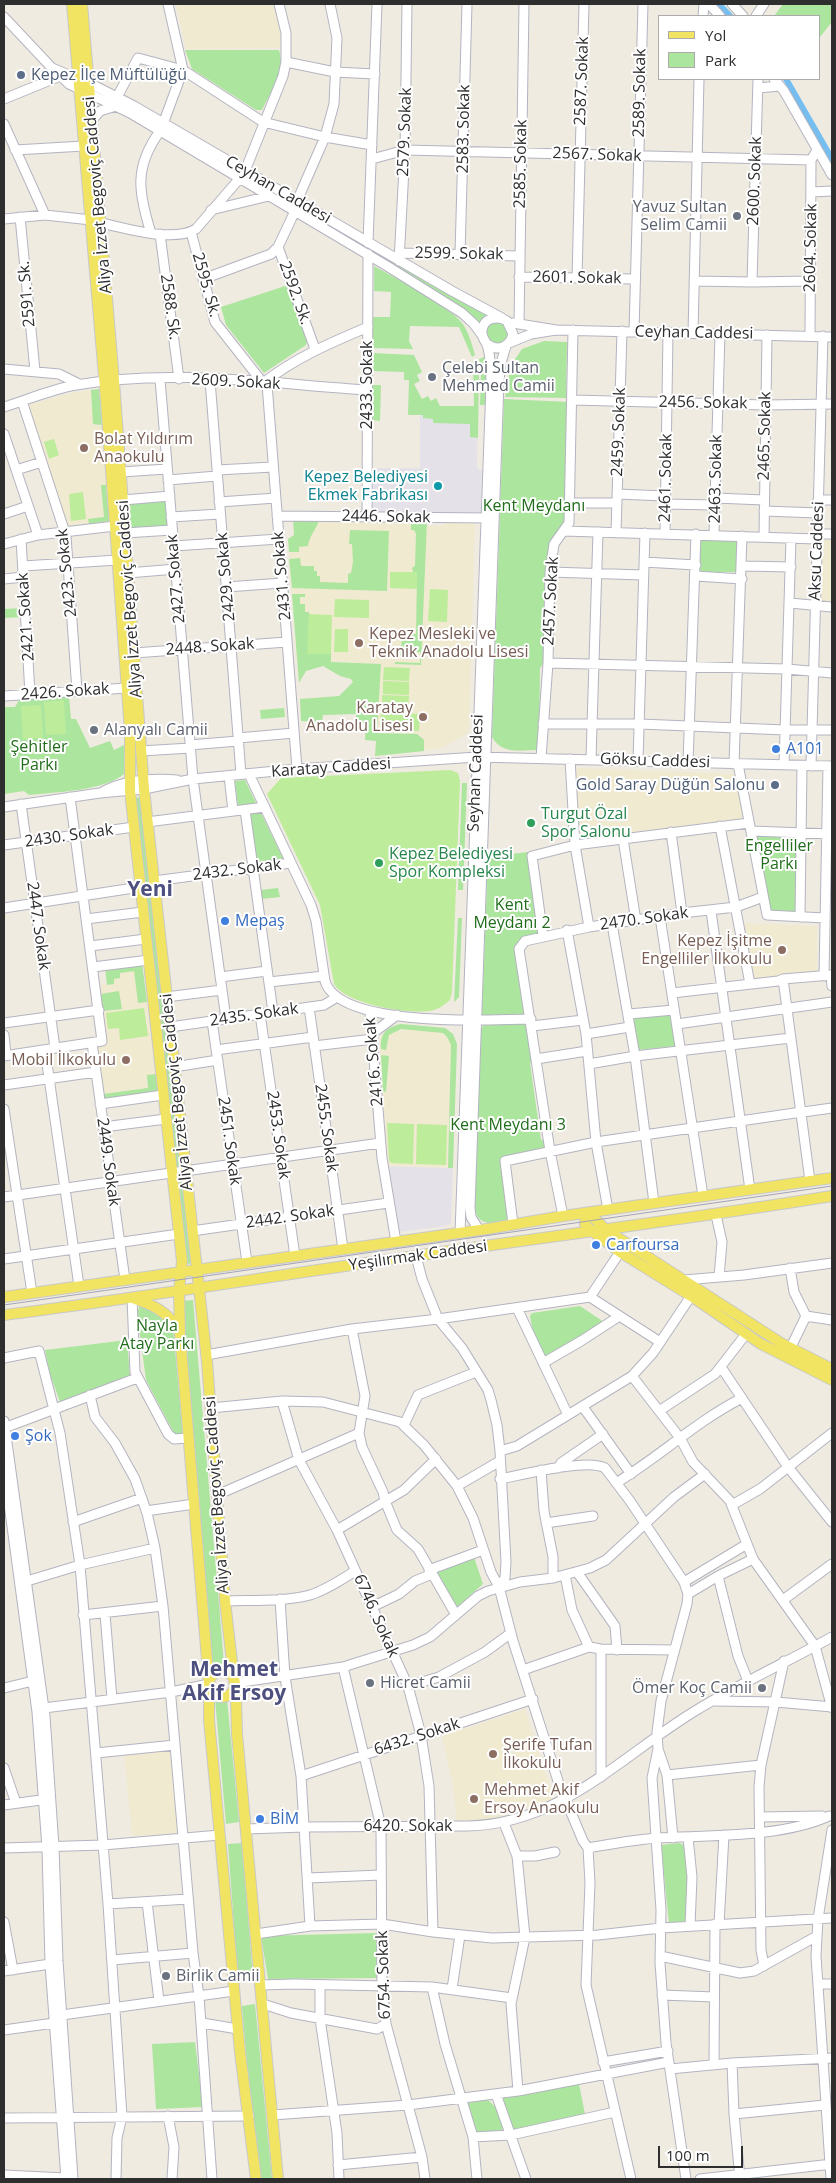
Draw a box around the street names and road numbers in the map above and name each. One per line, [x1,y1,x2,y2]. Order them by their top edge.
street label: 2587. Sokak [571,36,593,126]
street label: 2589. Sokak [630,48,650,138]
street label: 2583. Sokak [454,84,474,174]
street label: 2579. Sokak [394,87,416,177]
street label: Aliya İzzet Begoviç Caddesi [80,95,116,295]
street label: 2585. Sokak [511,119,531,209]
street label: 2600. Sokak [744,136,766,226]
street label: 2567. Sokak [552,144,642,166]
street label: Ceyhan Caddesi [222,152,334,228]
street label: 2604. Sokak [801,203,821,293]
street label: 2599. Sokak [414,244,504,264]
street label: 2595. Sk. [188,250,224,320]
street label: 2592. Sk. [275,259,315,327]
street label: 2591. Sk. [15,260,39,328]
street label: 2601. Sokak [532,268,622,288]
street label: 2588. Sk. [156,273,184,341]
street label: Ceyhan Caddesi [634,322,754,344]
street label: 2433. Sokak [357,340,377,430]
street label: 2609. Sokak [191,370,281,394]
street label: 2459. Sokak [608,387,630,477]
street label: 2465. Sokak [755,391,775,481]
street label: 2456. Sokak [658,393,748,413]
street label: 2461. Sokak [656,433,676,523]
street label: 2463. Sokak [706,434,726,524]
street label: Aliya İzzet Begoviç Caddesi [114,499,146,699]
street label: Aksu Caddesi [806,501,828,601]
street label: 2446. Sokak [341,507,431,527]
street label: 2423. Sokak [53,528,81,618]
street label: 2431. Sokak [269,531,295,621]
street label: 2429. Sokak [213,532,239,622]
street label: 2427. Sokak [163,534,189,624]
street label: 2457. Sokak [539,556,563,646]
street label: 2421. Sokak [13,572,39,662]
street label: 2448. Sokak [165,634,255,660]
street label: 2426. Sokak [20,679,110,705]
street label: Seyhan Caddesi [464,714,488,832]
street label: Göksu Caddesi [599,749,711,773]
street label: Karatay Caddesi [270,754,392,782]
street label: 2430. Sokak [24,820,114,852]
street label: 2432. Sokak [192,855,282,885]
street label: 2447. Sokak [22,881,54,971]
street label: 2470. Sokak [599,903,689,935]
street label: Aliya İzzet Begoviç Caddesi [157,992,197,1192]
street label: 2435. Sokak [209,999,299,1031]
street label: 2416. Sokak [361,1017,387,1107]
street label: 2455. Sokak [310,1083,342,1173]
street label: 2453. Sokak [262,1090,294,1180]
street label: 2451. Sokak [213,1096,245,1186]
street label: 2449. Sokak [92,1117,124,1207]
street label: 2442. Sokak [245,1201,335,1233]
street label: Yeşilırmak Caddesi [348,1237,488,1275]
street label: Aliya İzzet Begoviç Caddesi [201,1395,233,1595]
street label: 6746. Sokak [349,1571,403,1661]
street label: 6432. Sokak [372,1714,462,1760]
street label: 6420. Sokak [363,1816,453,1836]
street label: 6754. Sokak [373,1930,395,2020]

